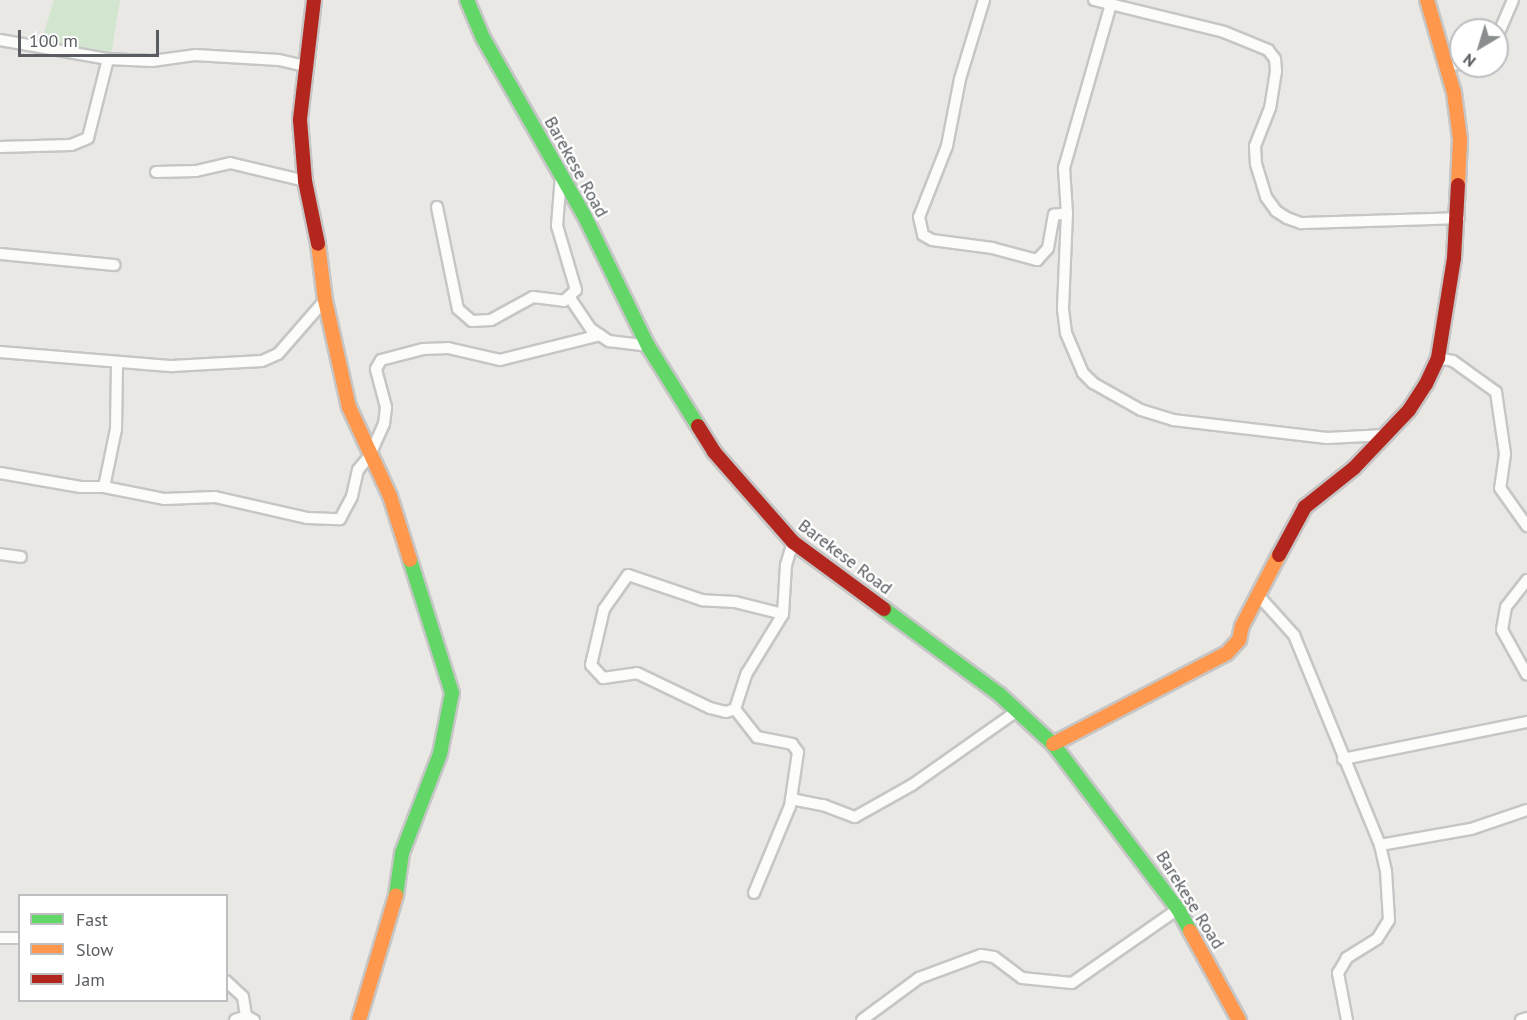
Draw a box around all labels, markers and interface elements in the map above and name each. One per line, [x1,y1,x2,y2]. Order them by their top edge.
scale bar [21,18,162,56]
north arrow [1449,18,1509,78]
text: 100 m [29,29,78,52]
text: N [1459,49,1479,72]
street label: Barekese Road [539,113,613,221]
street label: Barekese Road [794,515,896,599]
street label: Barekese Road [1151,847,1229,953]
legend [18,894,228,1002]
text: Fast [76,908,108,931]
text: Slow [76,938,114,961]
text: Jam [76,968,105,991]

